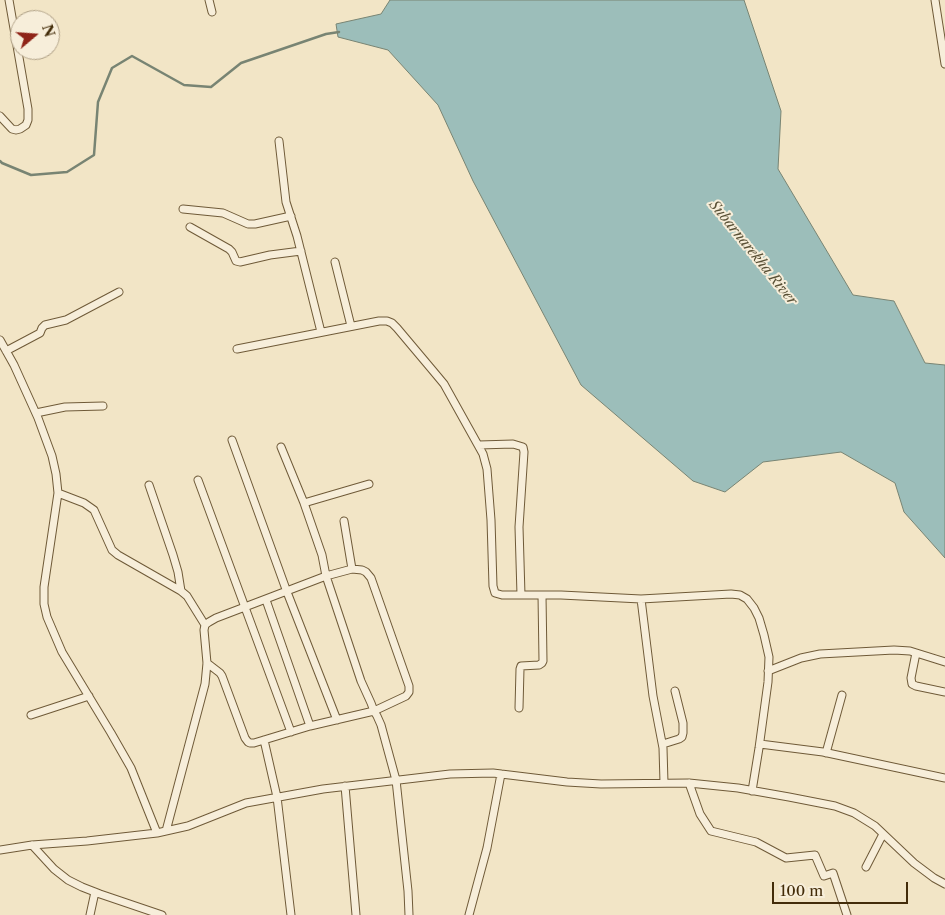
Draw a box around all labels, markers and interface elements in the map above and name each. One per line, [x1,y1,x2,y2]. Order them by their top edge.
north arrow [10,10,60,60]
text: N [38,22,59,39]
water label: Subarnarekha River [705,197,801,309]
scale bar [775,872,911,904]
text: 100 m [780,881,823,900]

